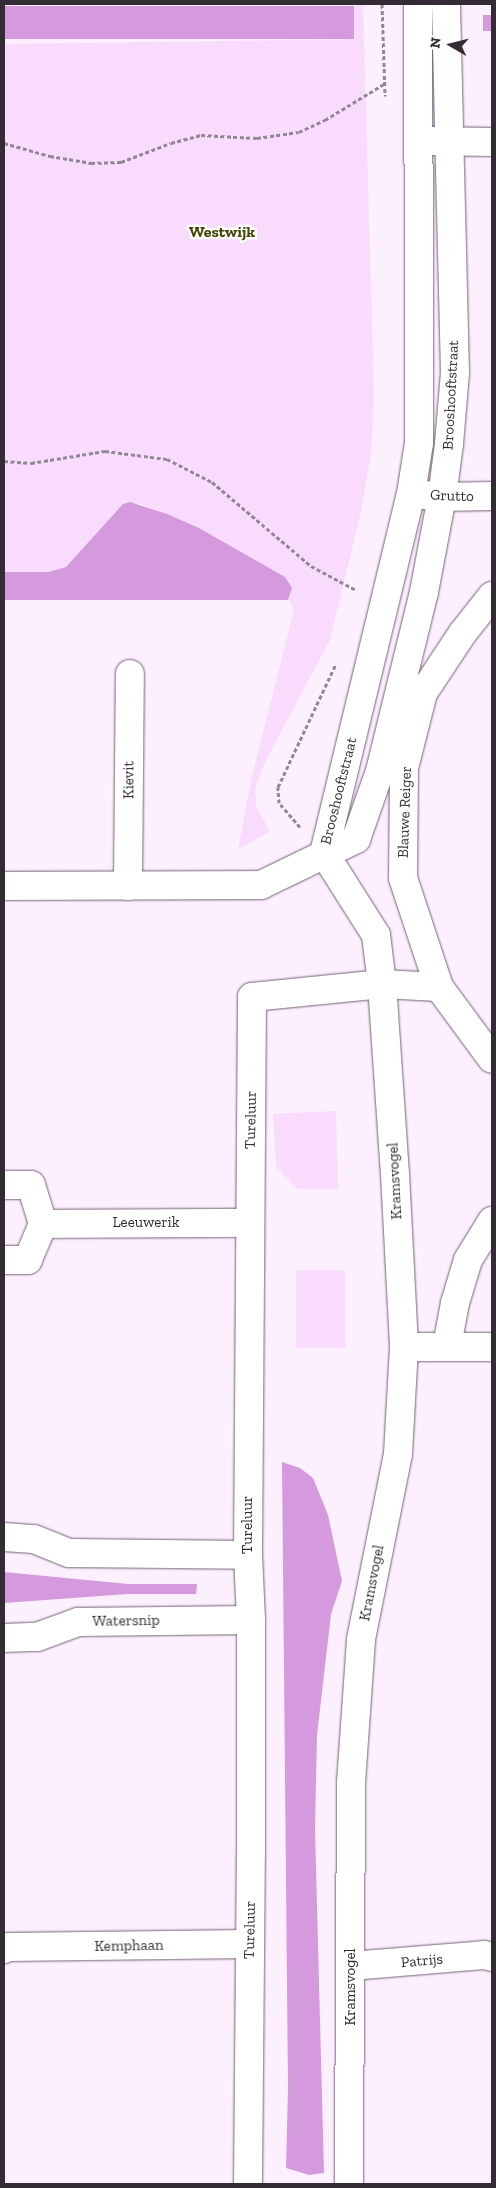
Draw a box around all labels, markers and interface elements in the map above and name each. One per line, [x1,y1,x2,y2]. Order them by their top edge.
north arrow [426,20,476,70]
text: N [426,36,445,49]
district label: Westwijk [189,222,255,242]
street label: Brooshooftstraat [439,340,463,450]
street label: Grutto [430,486,474,506]
street label: Brooshooftstraat [317,735,361,847]
street label: Kievit [120,761,138,799]
street label: Blauwe Reiger [394,766,416,858]
street label: Tureluur [241,1091,261,1149]
street label: Kramsvogel [384,1142,406,1220]
street label: Leeuwerik [112,1214,180,1232]
street label: Tureluur [239,1496,257,1554]
street label: Kramsvogel [356,1543,388,1623]
street label: Watersnip [92,1611,160,1631]
street label: Tureluur [240,1901,260,1959]
street label: Kemphaan [94,1936,164,1956]
street label: Kramsvogel [342,1948,360,2026]
street label: Patrijs [400,1950,444,1972]

